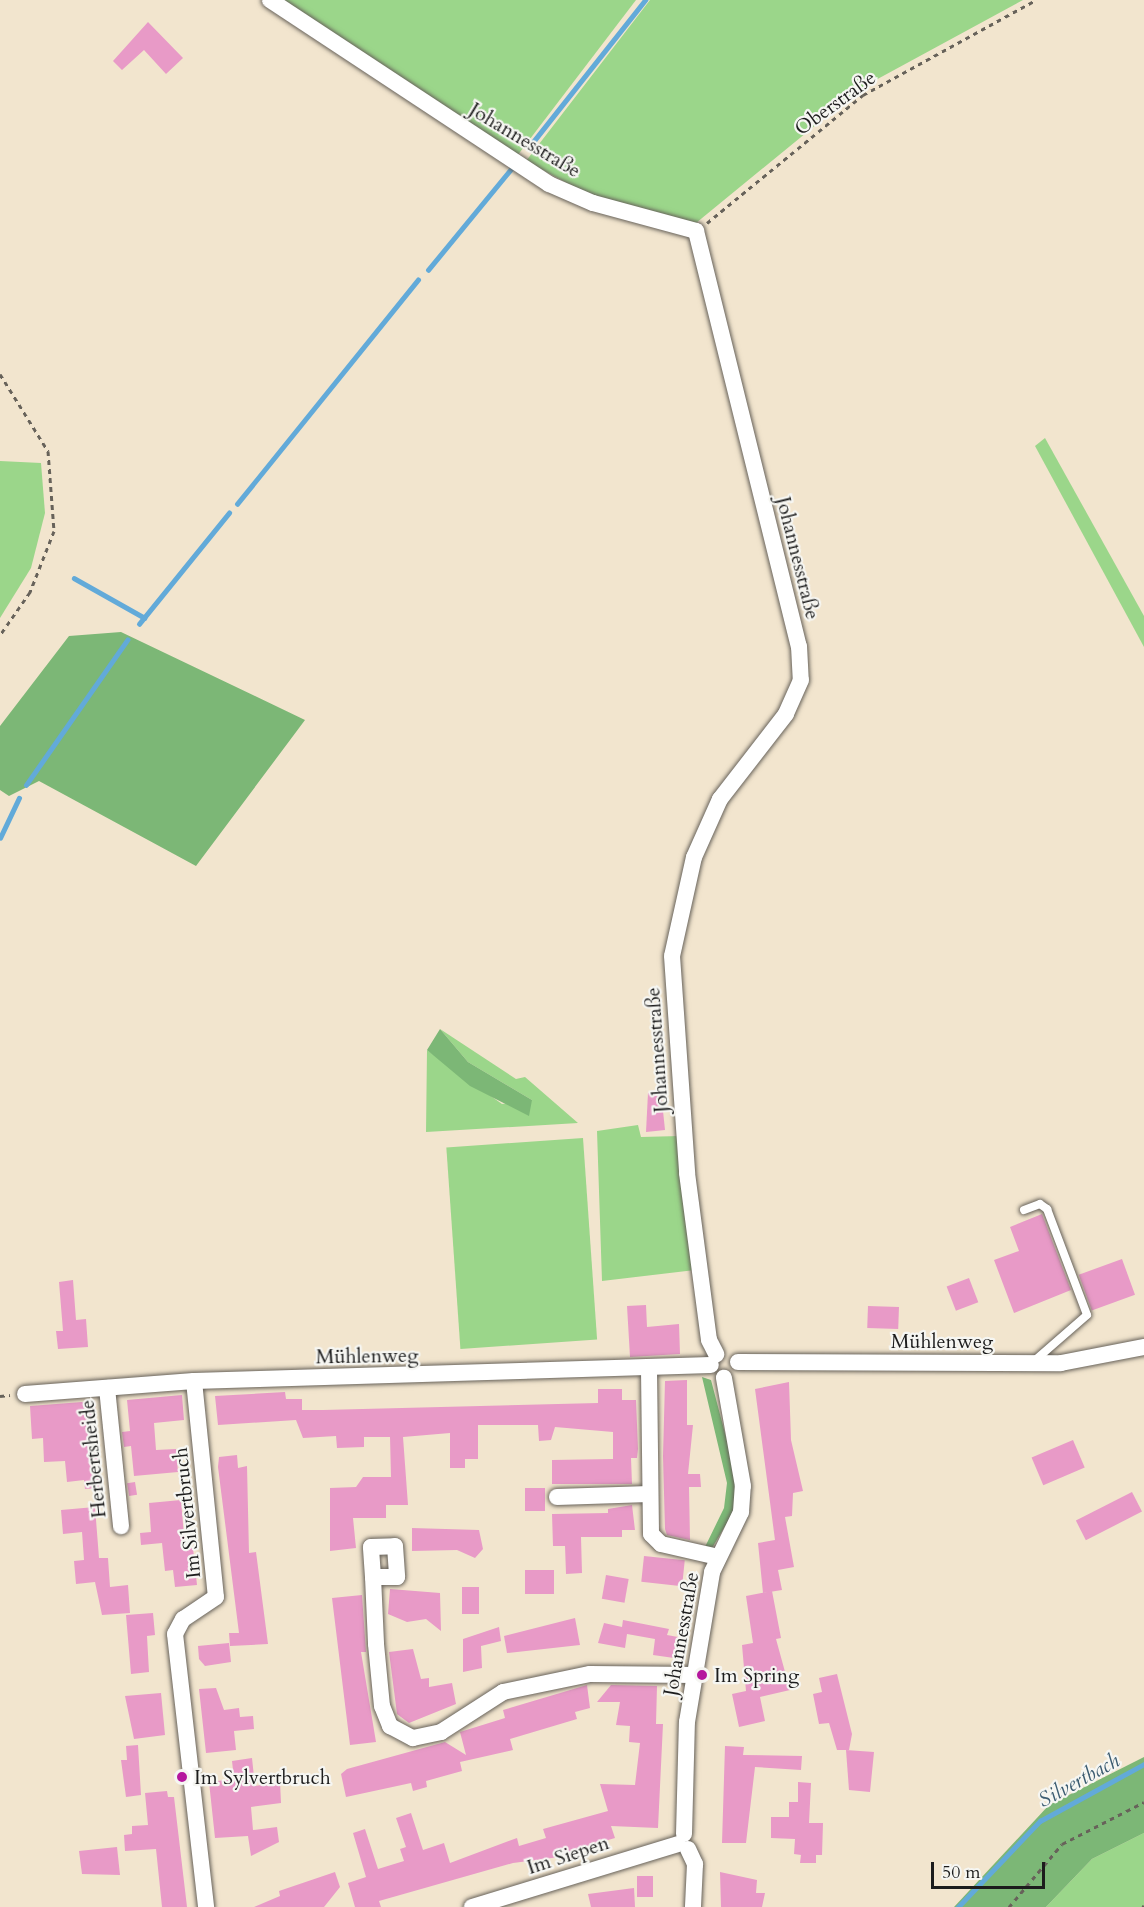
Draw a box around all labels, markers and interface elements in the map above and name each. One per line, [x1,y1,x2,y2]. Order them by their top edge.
street label: Oberstraße [790,66,880,140]
street label: Johannesstraße [465,97,585,183]
street label: Johannesstraße [771,494,825,622]
street label: Johannesstraße [641,986,673,1114]
street label: Mühlenweg [891,1329,993,1353]
street label: Mühlenweg [315,1343,419,1369]
street label: Herbertsheide [75,1399,111,1519]
street label: Im Silvertbruch [168,1446,206,1580]
street label: Johannesstraße [658,1570,704,1698]
place label: Im Spring [714,1663,799,1687]
marker: Im Spring [695,1668,709,1682]
water label: Silvertbach [1034,1748,1124,1814]
place label: Im Sylvertbruch [194,1765,331,1789]
marker: Im Sylvertbruch [175,1770,189,1784]
street label: Im Siepen [524,1830,612,1880]
scale bar [934,1850,1048,1888]
text: 50 m [942,1860,981,1885]

